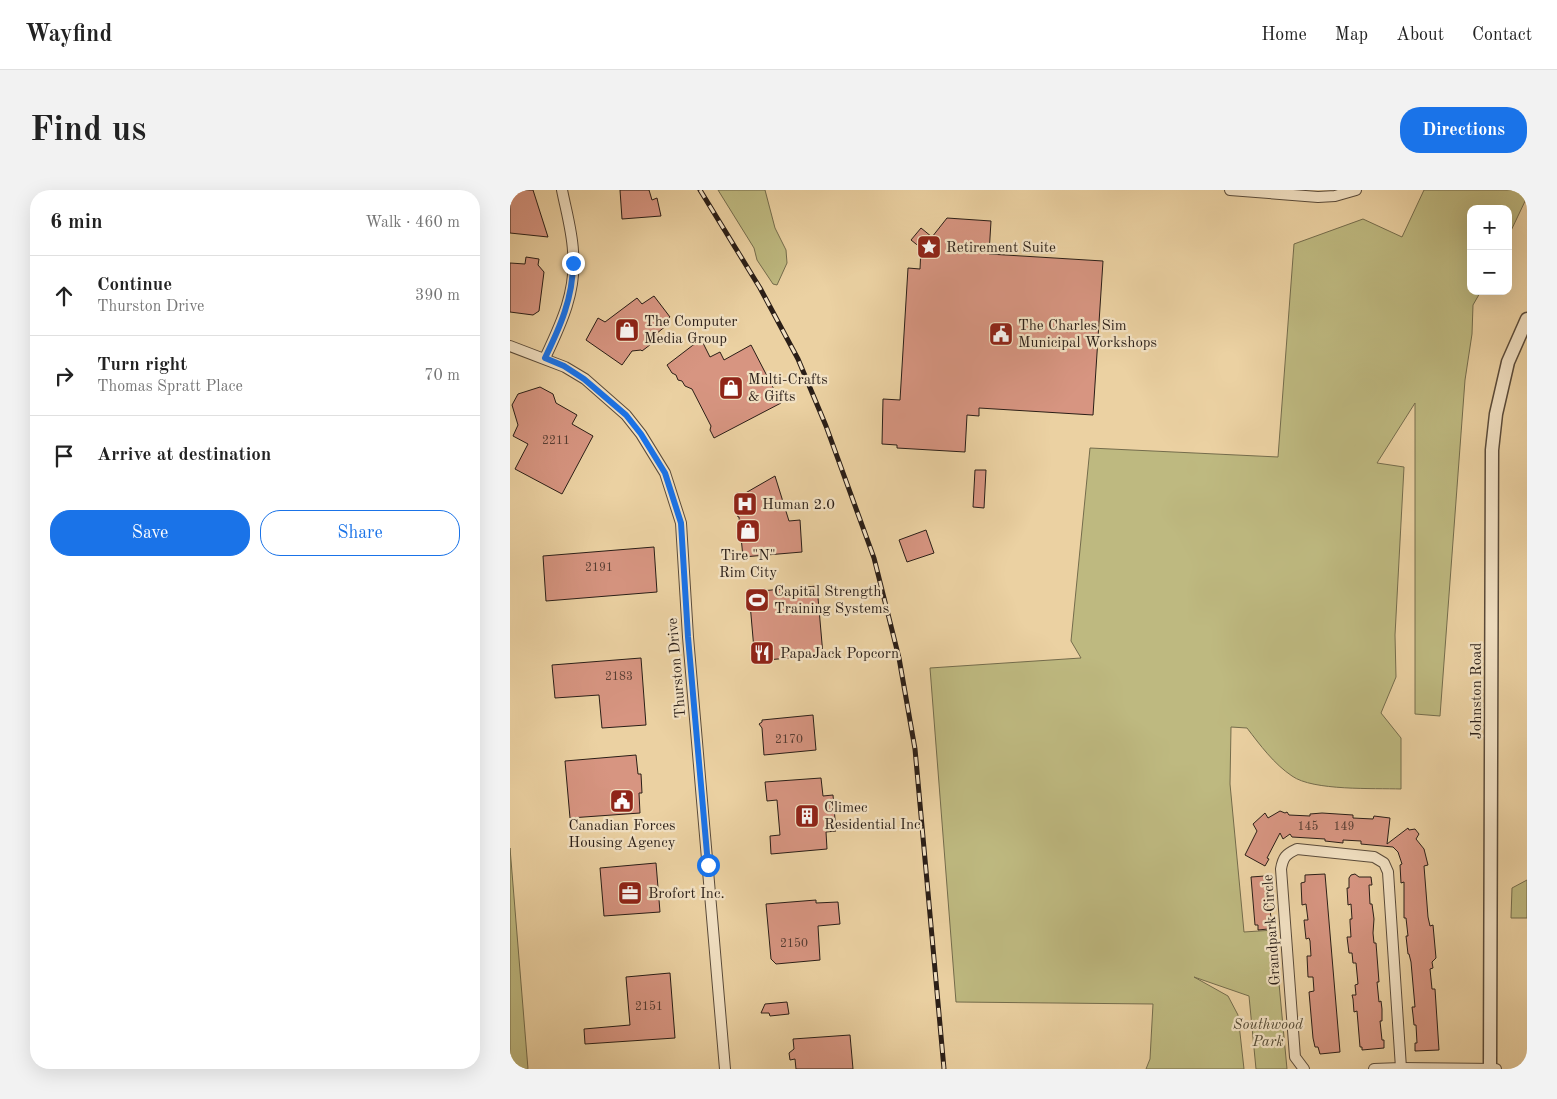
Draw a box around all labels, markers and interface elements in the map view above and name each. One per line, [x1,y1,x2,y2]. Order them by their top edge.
text: Wayfind [25,23,112,47]
text: Home [1261,26,1307,44]
text: Map [1335,26,1368,44]
text: About [1396,26,1444,44]
text: Contact [1472,26,1532,44]
button: Directions [1400,107,1527,153]
text: Find us [30,113,146,148]
map controls [1467,205,1512,295]
button: + [1467,205,1512,250]
text: 6 min [50,212,103,233]
text: Walk · 460 m [365,215,460,231]
place icon: Retirement Suite [916,234,942,260]
place label: Retirement Suite [946,241,1056,256]
button: − [1467,250,1512,295]
route end [562,252,585,275]
text: Continue [97,276,172,295]
icon: ahead [50,282,78,310]
text: 390 m [415,288,460,304]
text: Thurston Drive [97,299,204,315]
place label: The Computer Media Group [644,315,737,347]
shop icon: The Computer Media Group [614,317,640,343]
place label: The Charles Sim Municipal Workshops [1018,319,1157,351]
public building icon: The Charles Sim Municipal Workshops [988,321,1014,347]
text: Turn right [97,356,187,375]
icon: right [50,362,78,390]
text: 70 m [424,368,460,384]
place label: Multi-Crafts & Gifts [748,373,828,405]
shop icon: Multi-Crafts & Gifts [718,375,744,401]
text: Thomas Spratt Place [97,379,243,395]
house number: 2211 [542,435,570,447]
icon: arrive [50,442,78,470]
text: Arrive at destination [97,446,271,465]
hospital icon: Human 2.0 [732,491,758,517]
place label: Human 2.0 [762,498,835,513]
button: Save [50,510,250,556]
button: Share [260,510,460,556]
shop icon: Tire "N" Rim City [735,518,761,544]
place label: Tire "N" Rim City [719,549,777,581]
house number: 2191 [585,562,613,574]
place label: Capital Strength Training Systems [774,585,889,617]
sports icon: Capital Strength Training Systems [744,587,770,613]
street label: Thurston Drive [666,617,689,719]
restaurant icon: PapaJack Popcorn [749,640,775,666]
street label: Johnston Road [1470,642,1485,739]
place label: PapaJack Popcorn [780,647,899,662]
house number: 2183 [605,671,633,683]
house number: 2170 [775,734,803,746]
public building icon: Canadian Forces Housing Agency [609,788,635,814]
place label: Climec Residential Inc [824,801,921,833]
building icon: Climec Residential Inc [794,803,820,829]
place label: Canadian Forces Housing Agency [568,819,676,851]
house number: 145 [1298,820,1318,833]
house number: 149 [1334,821,1354,833]
route start [697,854,720,877]
street label: Grandpark Circle [1261,874,1284,986]
office icon: Brofort Inc. [617,880,643,906]
place label: Brofort Inc. [648,887,725,902]
house number: 2150 [780,937,808,950]
house number: 2151 [635,1000,663,1013]
park label: Southwood Park [1233,1018,1304,1050]

